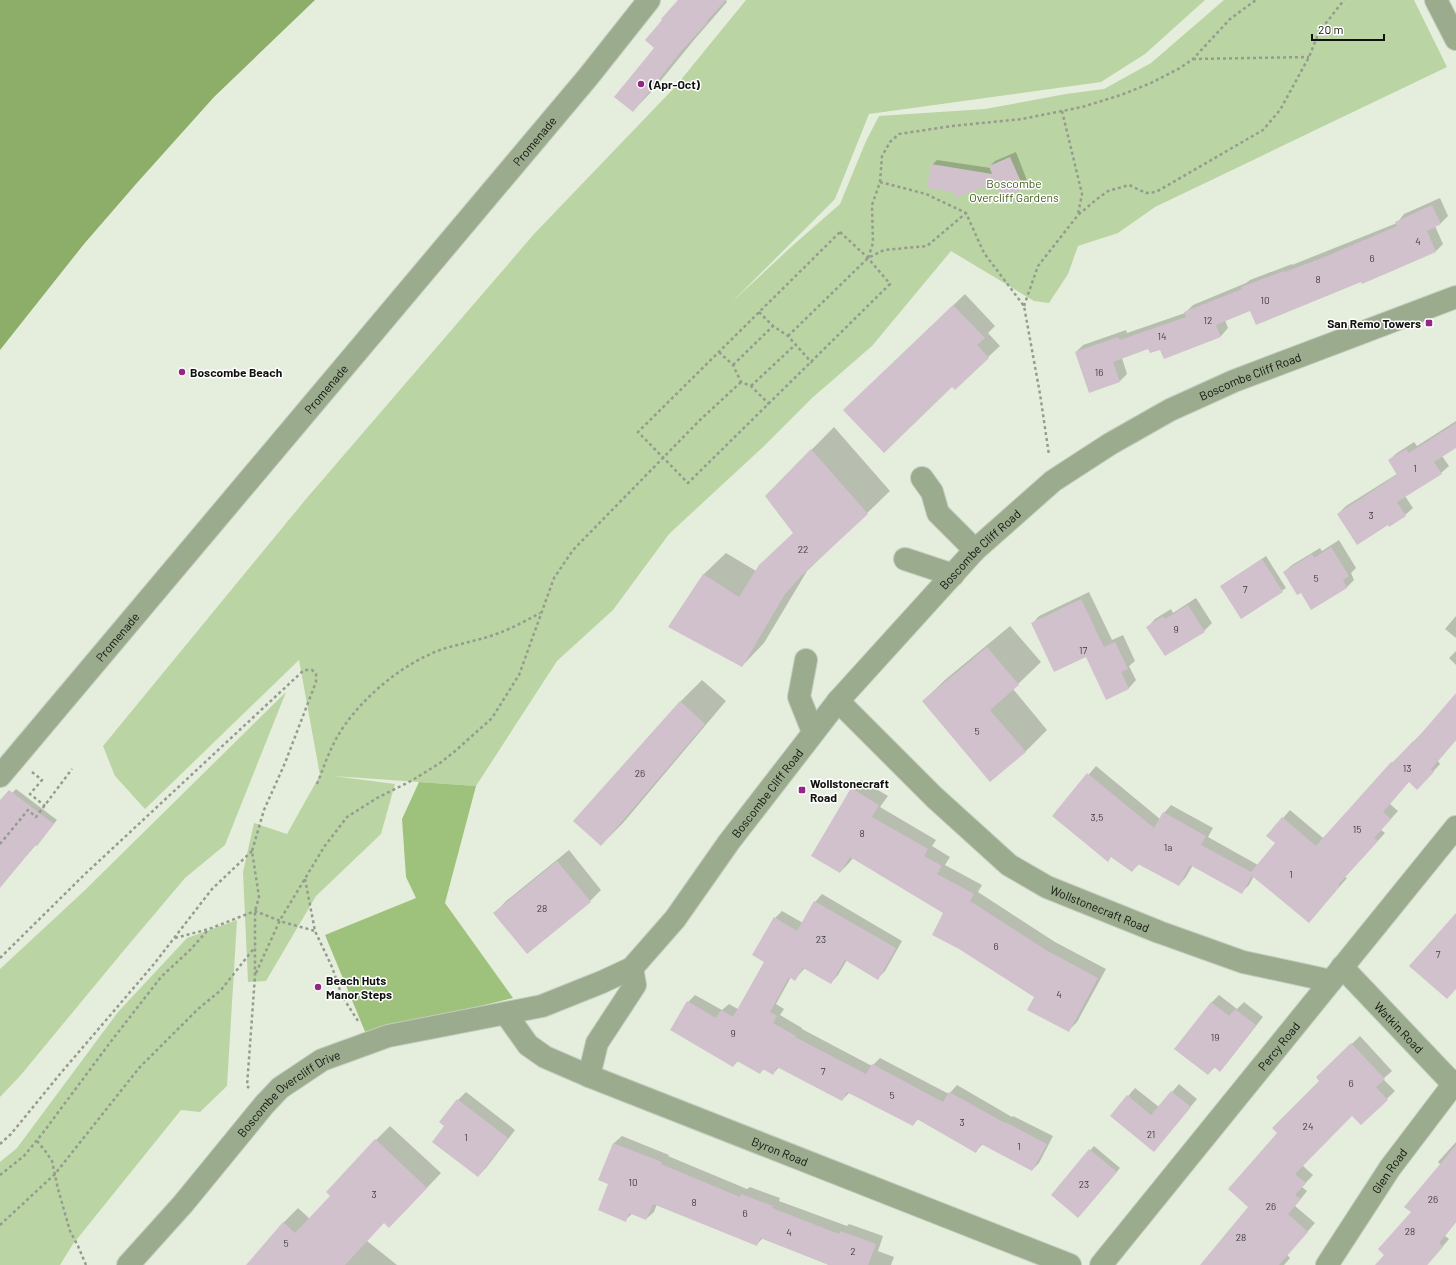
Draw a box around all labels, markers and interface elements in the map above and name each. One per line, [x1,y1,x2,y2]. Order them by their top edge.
scale bar [1312,16,1384,42]
text: 20 m [1318,22,1344,36]
place label: (Apr-Oct) [648,77,701,91]
marker: (Apr-Oct) [636,79,646,89]
street label: Promenade [510,113,559,168]
park label: Boscombe Overcliff Gardens [969,176,1059,204]
house number: 4 [1415,235,1421,247]
house number: 6 [1369,252,1375,264]
house number: 8 [1315,273,1321,285]
house number: 10 [1260,294,1270,306]
house number: 12 [1204,314,1212,326]
place label: San Remo Towers [1327,316,1421,330]
marker: San Remo Towers [1424,318,1434,328]
house number: 14 [1157,330,1167,342]
street label: Boscombe Cliff Road [1197,349,1303,403]
street label: Promenade [301,361,350,416]
place label: Boscombe Beach [190,365,282,379]
house number: 16 [1095,366,1103,378]
marker: Boscombe Beach [177,367,187,377]
house number: 1 [1413,462,1417,474]
street label: Boscombe Cliff Road [936,506,1023,592]
house number: 3 [1368,509,1374,521]
house number: 22 [798,543,808,555]
house number: 5 [1313,572,1319,584]
house number: 7 [1243,583,1248,595]
street label: Promenade [93,609,142,664]
house number: 9 [1173,623,1179,635]
house number: 17 [1079,644,1087,656]
house number: 5 [974,725,980,737]
street label: Boscombe Cliff Road [728,746,806,840]
house number: 13 [1403,762,1411,774]
house number: 26 [635,767,645,779]
place label: Wollstonecraft Road [810,776,889,804]
marker: Wollstonecraft Road [797,785,807,795]
house number: 3,5 [1091,811,1103,823]
house number: 15 [1353,823,1361,835]
house number: 8 [859,827,865,839]
house number: 1a [1164,841,1172,853]
house number: 1 [1289,868,1293,880]
street label: Wollstonecraft Road [1048,882,1152,934]
house number: 28 [537,902,547,914]
house number: 23 [816,933,826,945]
house number: 6 [993,940,999,952]
house number: 7 [1436,948,1441,960]
place label: Beach Huts Manor Steps [326,973,392,1001]
marker: Beach Huts Manor Steps [313,982,323,992]
house number: 4 [1056,988,1062,1000]
street label: Watkin Road [1372,999,1427,1056]
street label: Percy Road [1255,1019,1302,1073]
house number: 9 [730,1027,736,1039]
house number: 19 [1211,1031,1219,1043]
street label: Boscombe Overcliff Drive [234,1047,342,1139]
house number: 7 [821,1065,826,1077]
house number: 6 [1348,1077,1354,1089]
house number: 5 [889,1089,895,1101]
house number: 3 [959,1116,965,1128]
house number: 24 [1303,1120,1313,1132]
house number: 21 [1147,1128,1155,1140]
house number: 1 [464,1131,468,1143]
street label: Byron Road [750,1134,810,1168]
house number: 1 [1017,1140,1021,1152]
street label: Glen Road [1369,1145,1410,1196]
house number: 10 [628,1176,638,1188]
house number: 23 [1079,1178,1089,1190]
house number: 3 [371,1188,377,1200]
house number: 26 [1428,1193,1438,1205]
house number: 8 [691,1196,697,1208]
house number: 26 [1266,1200,1276,1212]
house number: 6 [742,1207,748,1219]
house number: 28 [1405,1225,1415,1237]
house number: 4 [786,1226,792,1238]
house number: 28 [1236,1231,1246,1243]
house number: 5 [283,1237,289,1249]
house number: 2 [850,1245,856,1257]

